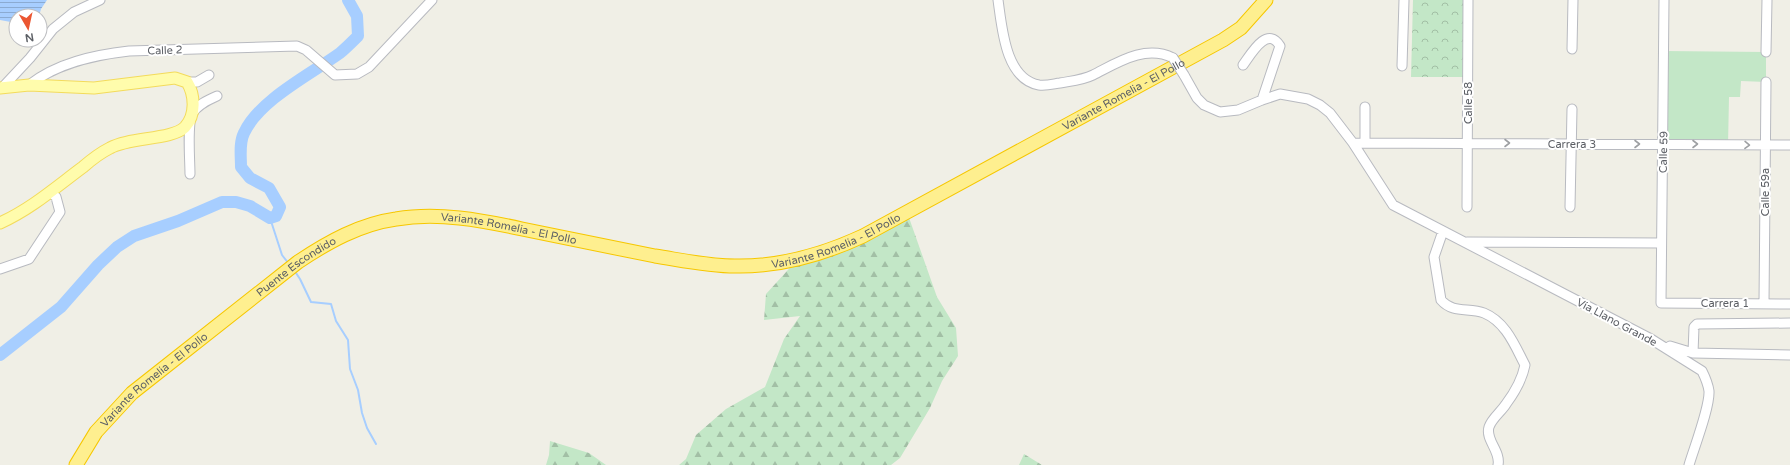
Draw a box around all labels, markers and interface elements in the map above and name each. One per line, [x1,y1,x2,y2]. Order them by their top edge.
north arrow [8,8,48,48]
text: N [24,30,35,44]
street label: Calle 2 [147,43,183,58]
street label: Variante Romelia - El Pollo [1060,56,1188,133]
street label: Calle 58 [1462,82,1475,124]
street label: Calle 59 [1657,131,1670,173]
street label: Carrera 3 [1548,138,1596,151]
one-way arrow [1504,139,1510,147]
one-way arrow [1634,140,1640,148]
one-way arrow [1692,140,1698,148]
one-way arrow [1744,141,1750,149]
street label: Calle 59a [1759,168,1772,216]
street label: Variante Romelia - El Pollo [440,211,578,247]
street label: Variante Romelia - El Pollo [771,211,903,271]
street label: Puente Escondido [254,234,339,299]
street label: Vía Llano Grande [1574,296,1659,349]
street label: Carrera 1 [1701,297,1749,310]
street label: Variante Romelia - El Pollo [98,330,211,430]

